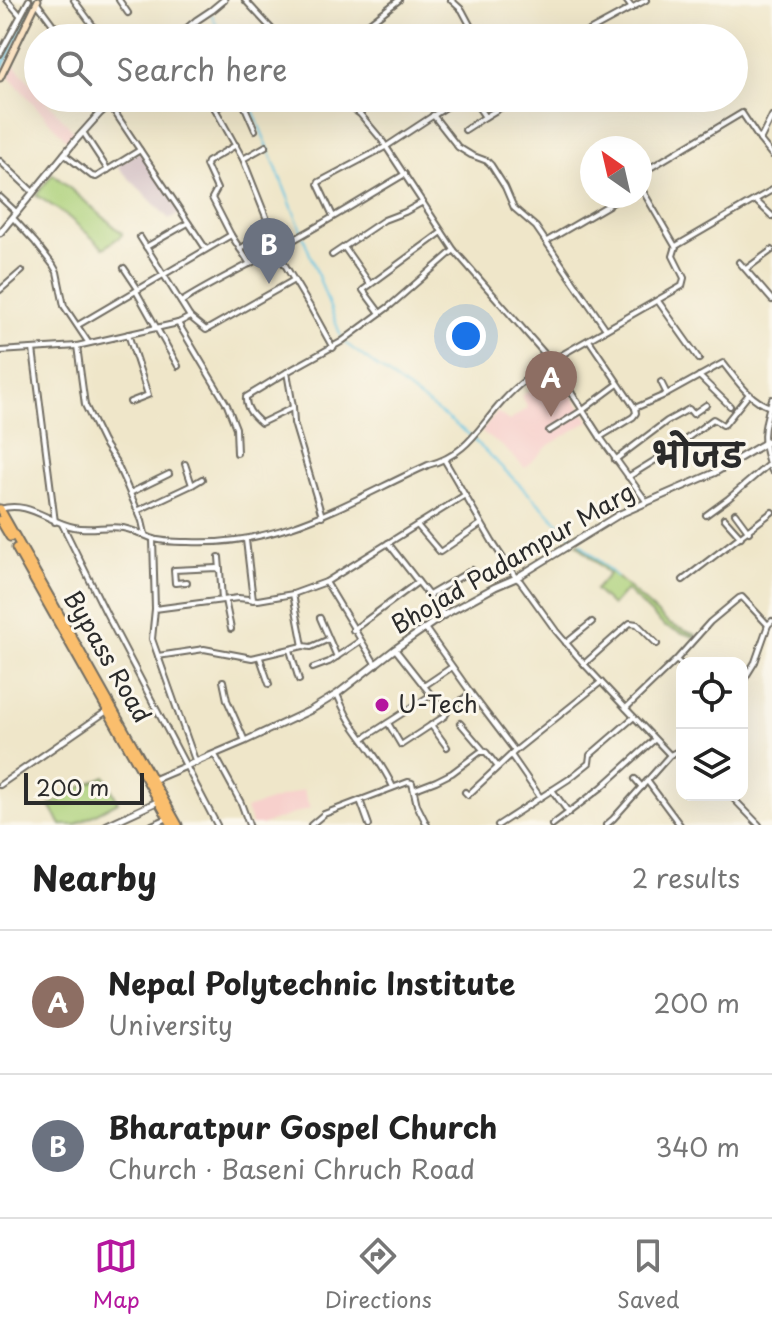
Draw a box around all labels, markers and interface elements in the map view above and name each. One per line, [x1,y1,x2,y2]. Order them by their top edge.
search box [24,24,748,112]
icon: search [52,46,96,90]
text: Search here [116,46,288,91]
north arrow [580,136,652,208]
pin: B [243,218,295,284]
your location [446,316,486,356]
pin: A [525,351,577,417]
district label: भोजड [653,430,746,478]
street label: Bhojad Padampur Marg [384,473,640,642]
street label: Bypass Road [56,583,161,729]
map controls [676,657,748,801]
button: locate [676,657,748,729]
place label: U-Tech [398,685,478,721]
marker: U-Tech [373,696,391,714]
button: layers [676,729,748,801]
scale bar [24,769,144,805]
text: 200 m [36,770,109,803]
text: Nearby [32,851,157,903]
text: 2 results [632,858,740,897]
text: Nepal Polytechnic Institute [108,960,515,1005]
text: A [48,983,68,1022]
text: 200 m [653,983,740,1022]
text: University [108,1005,233,1044]
text: Bharatpur Gospel Church [108,1104,497,1149]
text: B [49,1127,67,1166]
text: 340 m [655,1127,740,1166]
text: Church · Baseni Chruch Road [108,1149,475,1188]
tab: Map [93,1234,140,1315]
tab: Directions [325,1234,432,1315]
tab: Saved [617,1234,679,1315]

